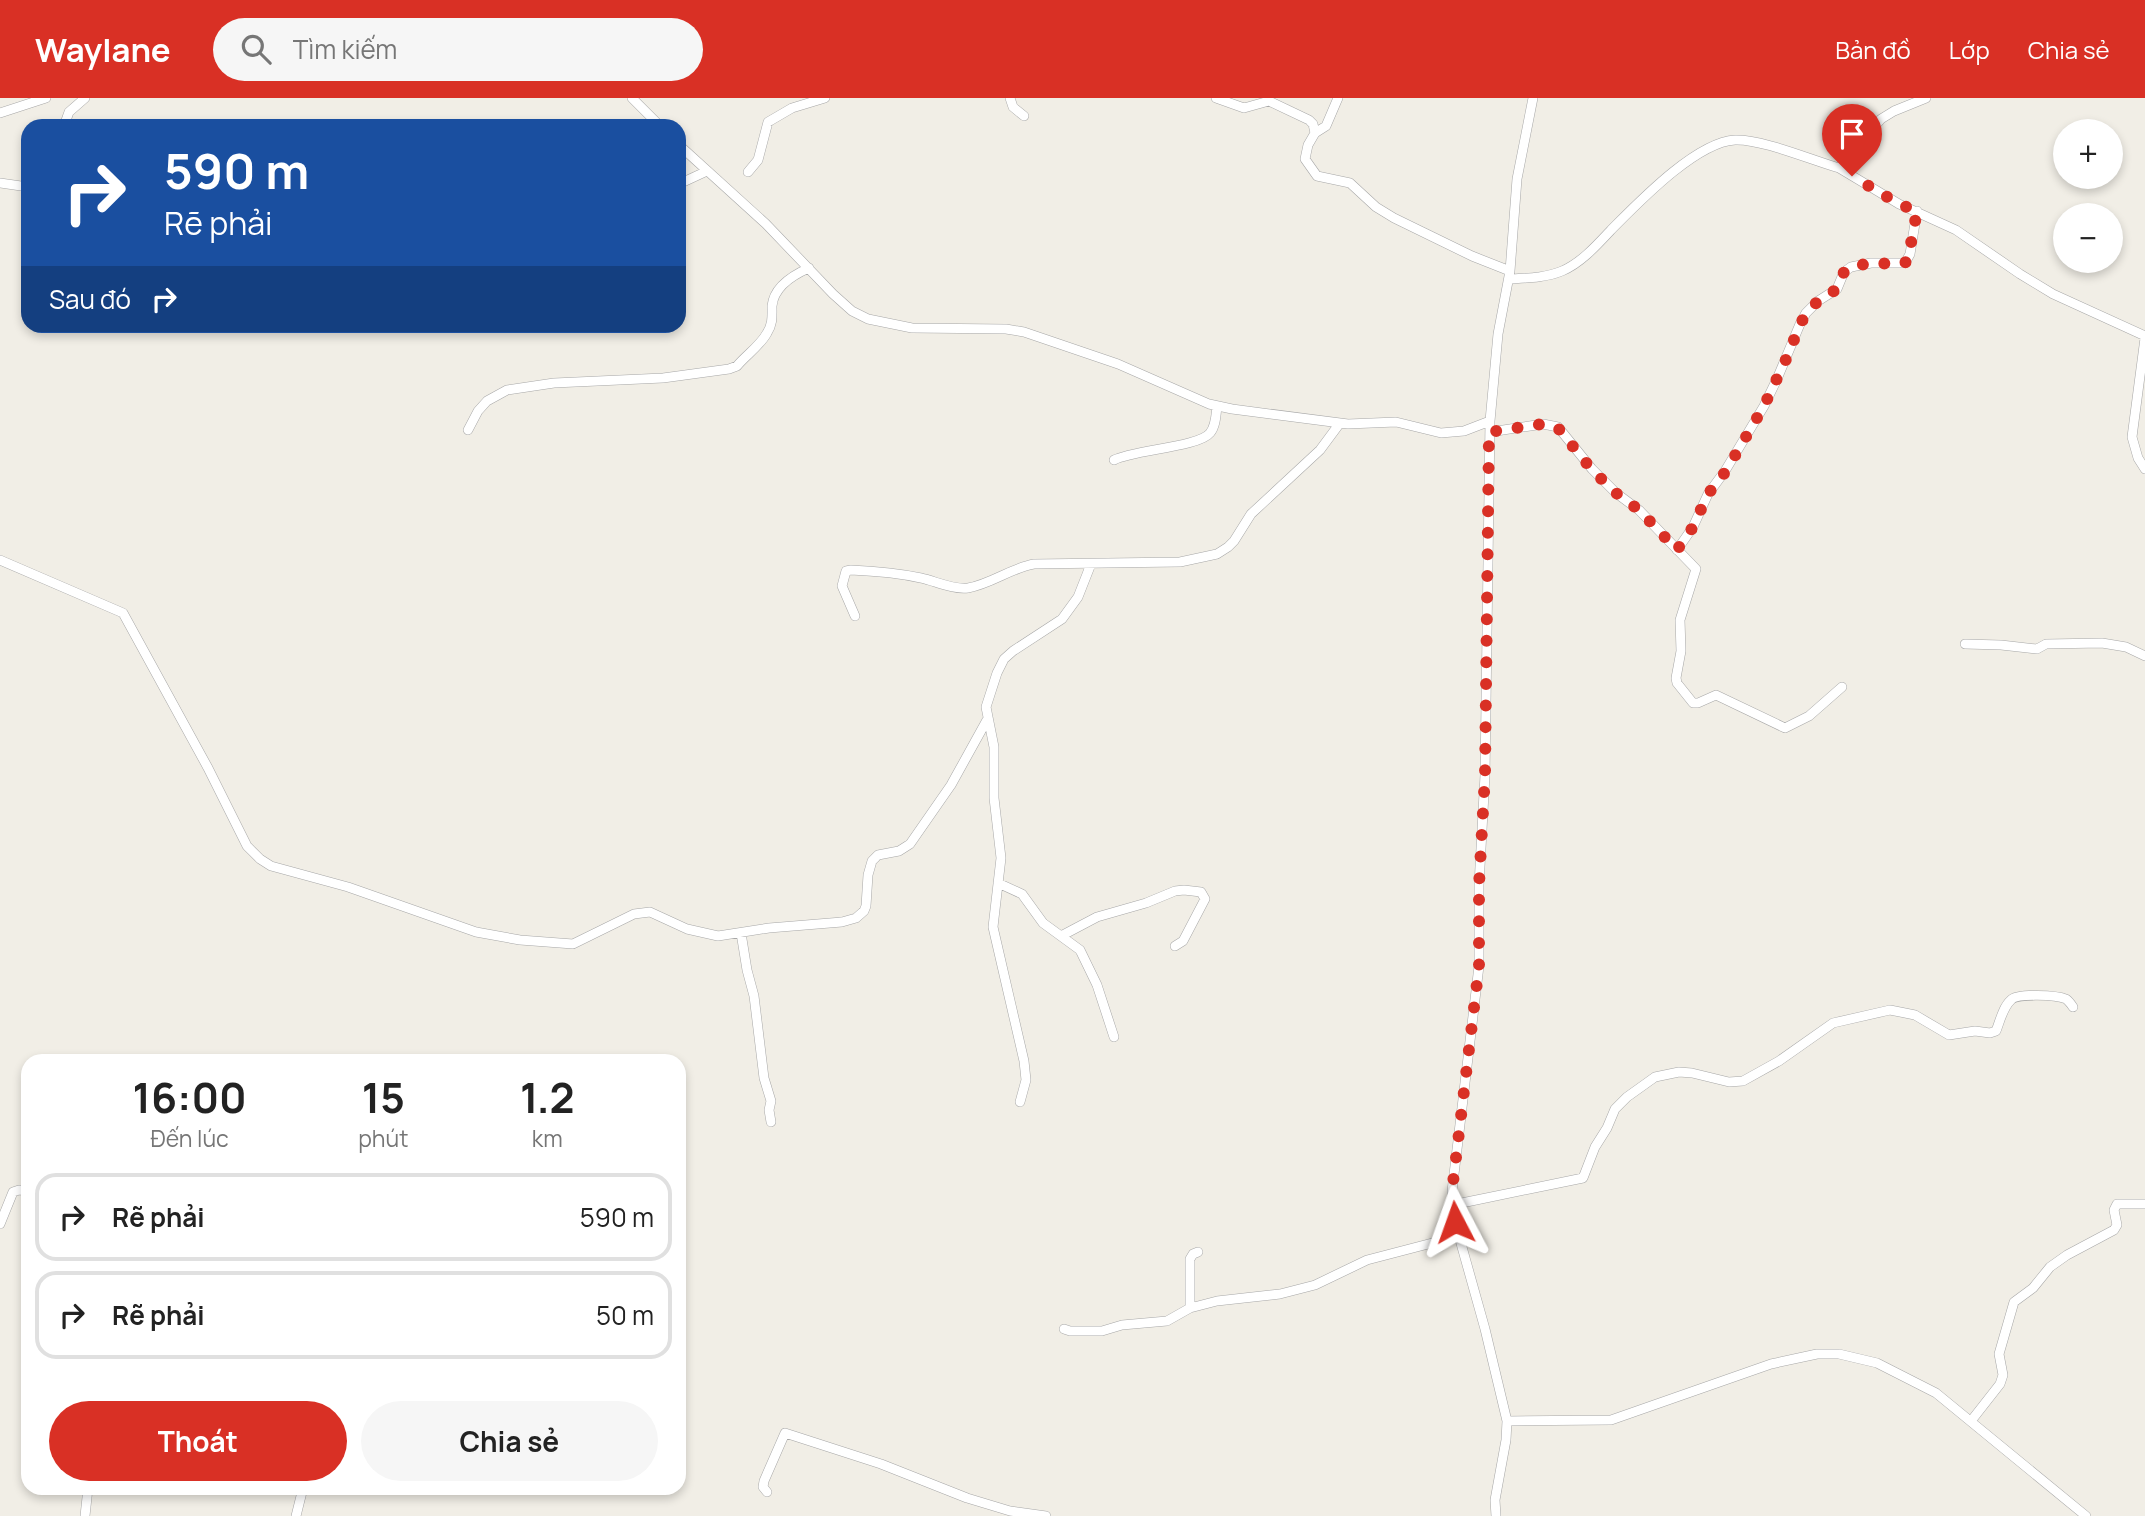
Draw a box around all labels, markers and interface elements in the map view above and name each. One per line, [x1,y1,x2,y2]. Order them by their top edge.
search box [213,18,703,81]
text: Waylane [35,27,171,72]
icon: search [237,30,275,68]
text: Tìm kiếm [293,31,397,67]
text: Bản đồ [1835,33,1911,66]
text: Lớp [1949,33,1990,66]
text: Chia sẻ [2028,33,2110,66]
pin [1822,104,1882,176]
icon: arrive [1833,115,1871,153]
map controls [2053,119,2123,273]
button: + [2053,119,2123,189]
text: 590 m [164,137,309,204]
icon: right [49,147,140,238]
text: Rẽ phải [164,201,272,245]
button: − [2053,203,2123,273]
icon: right [145,280,183,318]
text: Sau đó [49,281,131,317]
text: 16:00 [133,1068,247,1126]
text: 15 [362,1068,405,1126]
text: 1.2 [520,1068,574,1126]
text: Đến lúc [150,1122,229,1154]
text: phút [358,1122,408,1154]
text: km [532,1122,563,1154]
position arrow [1418,1185,1492,1259]
icon: right [53,1198,91,1236]
text: Rẽ phải [112,1199,205,1235]
text: 590 m [580,1199,654,1235]
icon: right [53,1296,91,1334]
text: Rẽ phải [112,1297,205,1333]
text: 50 m [596,1297,654,1333]
button: Thoát [49,1401,347,1481]
button: Chia sẻ [361,1401,658,1481]

